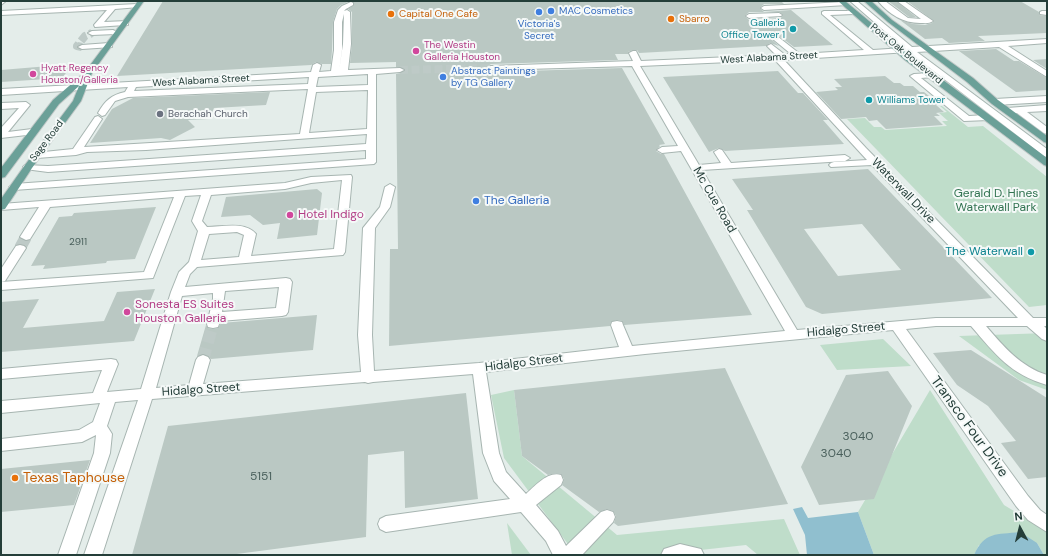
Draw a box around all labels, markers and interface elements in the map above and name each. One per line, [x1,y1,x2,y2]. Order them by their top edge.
place label: MAC Cosmetics [559,5,633,17]
marker: MAC Cosmetics [546,6,556,16]
marker: Victoria's Secret [534,7,544,17]
place label: Capital One Cafe [399,8,478,20]
marker: Capital One Cafe [386,9,396,19]
place label: Sbarro [679,13,710,25]
marker: Sbarro [666,14,676,24]
place label: Galleria Office Tower 1 [721,17,785,40]
place label: Victoria's Secret [518,18,560,42]
street label: Post Oak Boulevard [868,21,944,87]
marker: Galleria Office Tower 1 [788,24,798,34]
place label: The Westin Galleria Houston [424,39,500,62]
marker: The Westin Galleria Houston [411,46,421,56]
street label: West Alabama Street [720,49,818,67]
place label: Hyatt Regency Houston/Galleria [41,62,118,86]
place label: Abstract Paintings by TG Gallery [451,65,536,88]
marker: Hyatt Regency Houston/Galleria [28,69,38,79]
street label: West Alabama Street [152,72,250,90]
marker: Abstract Paintings by TG Gallery [438,72,448,82]
place label: Williams Tower [877,94,945,106]
marker: Williams Tower [864,95,874,105]
place label: Berachah Church [168,108,248,120]
marker: Berachah Church [155,109,165,119]
street label: Sage Road [28,118,66,164]
street label: Waterwall Drive [868,155,938,227]
street label: Mc Cue Road [689,165,739,235]
park label: Gerald D. Hines Waterwall Park [954,187,1038,215]
place label: The Galleria [484,194,549,208]
marker: The Galleria [471,196,481,206]
place label: Hotel Indigo [298,208,364,222]
marker: Hotel Indigo [285,210,295,220]
house number: 2911 [69,236,87,248]
place label: The Waterwall [945,245,1023,259]
marker: The Waterwall [1026,247,1036,257]
place label: Sonesta ES Suites Houston Galleria [135,298,234,326]
marker: Sonesta ES Suites Houston Galleria [122,307,132,317]
street label: Hidalgo Street [806,319,886,341]
street label: Hidalgo Street [484,351,564,375]
street label: Transco Four Drive [927,373,1011,481]
street label: Hidalgo Street [161,380,241,400]
house number: 3040 [843,430,873,444]
house number: 3040 [821,447,851,461]
place label: Texas Taphouse [23,470,125,486]
house number: 5151 [250,470,272,484]
marker: Texas Taphouse [10,473,20,483]
north arrow [1000,508,1040,548]
text: N [1014,509,1023,524]

